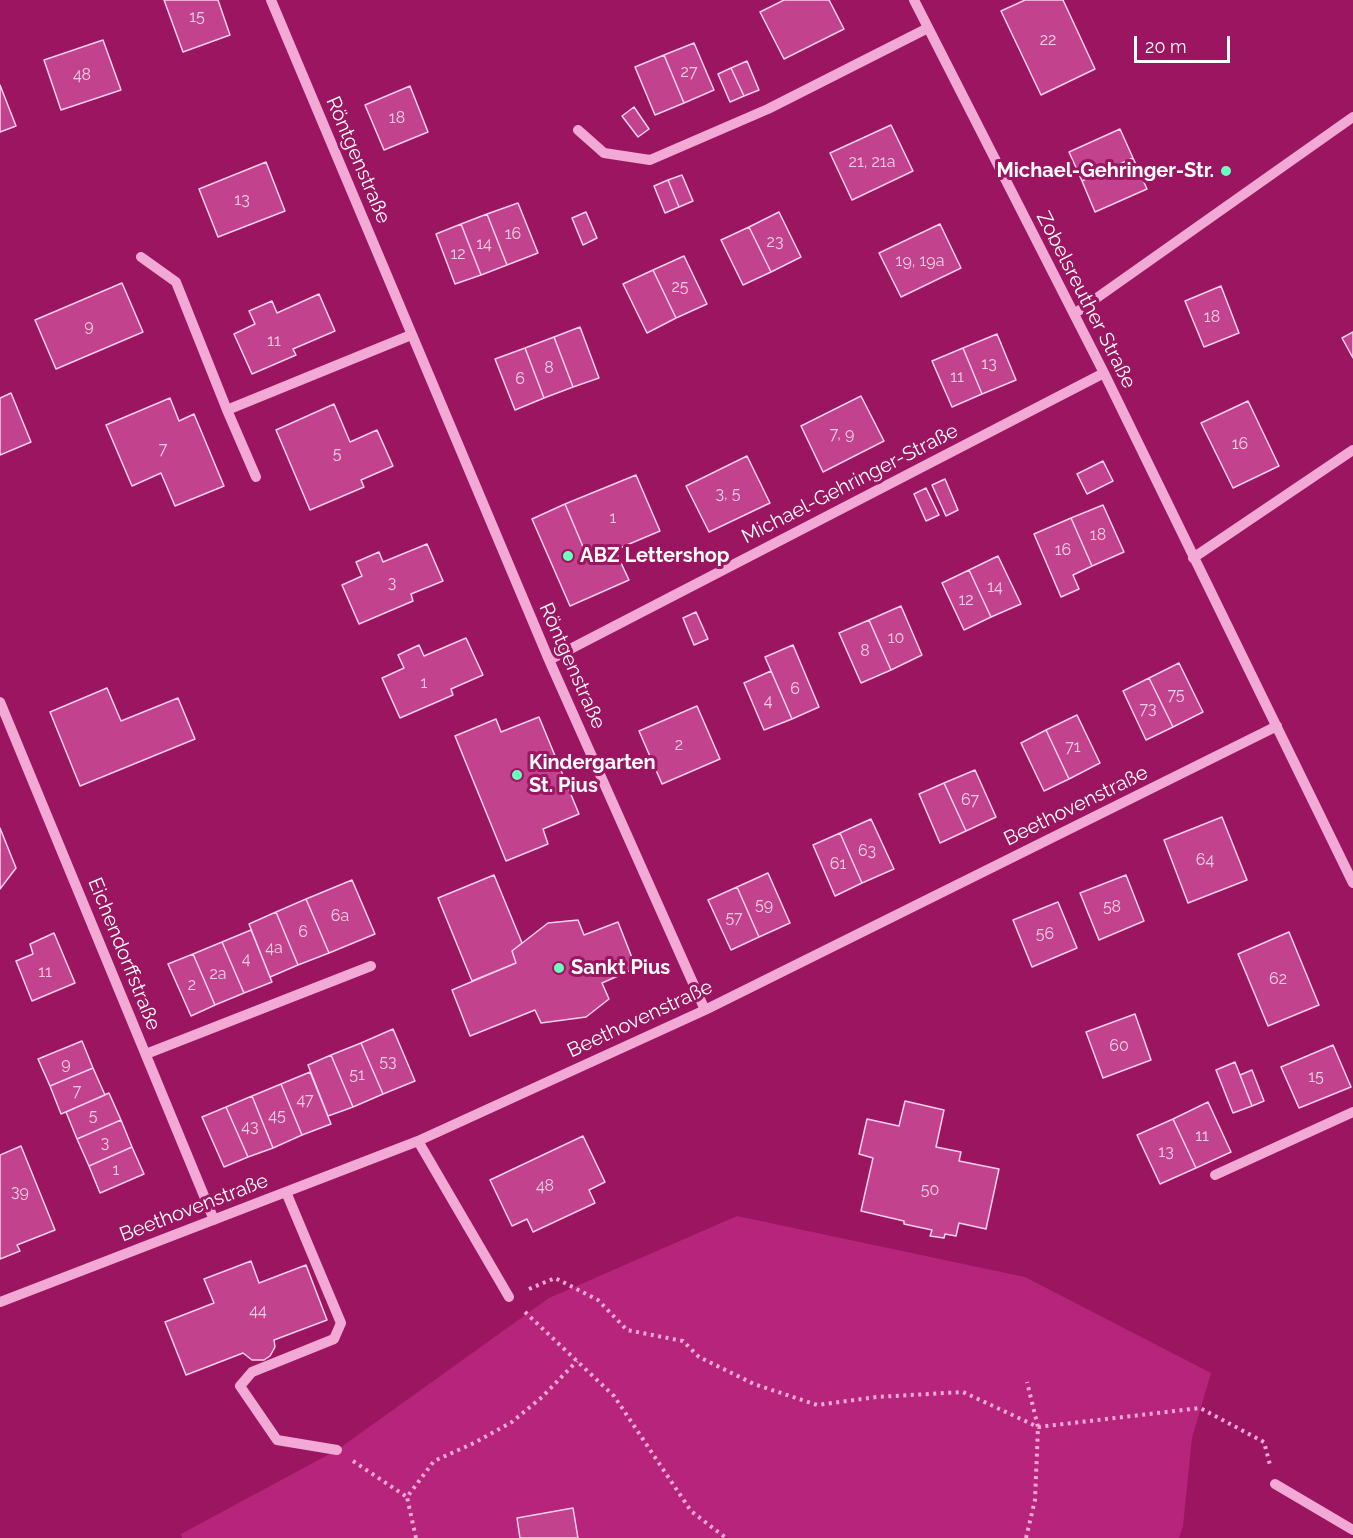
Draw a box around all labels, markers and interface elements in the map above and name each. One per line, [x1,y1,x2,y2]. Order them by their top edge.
house number: 15 [189,7,205,27]
scale bar [1137,24,1233,62]
house number: 22 [1040,30,1056,50]
text: 20 m [1145,36,1187,57]
house number: 27 [681,62,697,82]
house number: 48 [73,65,91,85]
street label: Röntgenstraße [320,93,396,227]
house number: 18 [389,108,405,128]
house number: 21, 21a [849,152,895,172]
place label: Michael-Gehringer-Str. [996,159,1214,183]
marker: Michael-Gehringer-Str. [1219,164,1233,178]
house number: 13 [234,190,250,210]
street label: Zobelsreuther Straße [1031,208,1141,392]
house number: 16 [505,224,521,244]
house number: 23 [767,232,783,252]
house number: 14 [476,234,492,254]
house number: 12 [450,244,466,264]
house number: 19, 19a [896,251,944,271]
house number: 25 [671,277,689,297]
house number: 18 [1204,307,1220,327]
house number: 9 [84,316,94,336]
house number: 11 [267,331,281,351]
house number: 13 [981,354,997,374]
house number: 8 [544,358,554,378]
house number: 11 [950,367,964,387]
house number: 6 [515,369,525,389]
street label: Michael-Gehringer-Straße [738,419,962,549]
house number: 7, 9 [830,424,854,444]
house number: 16 [1232,434,1248,454]
house number: 7 [159,439,167,459]
house number: 5 [333,444,341,464]
house number: 3, 5 [716,484,740,504]
house number: 1 [610,508,616,528]
house number: 18 [1090,525,1106,545]
house number: 16 [1055,540,1071,560]
place label: ABZ Lettershop [580,544,730,568]
marker: ABZ Lettershop [561,549,575,563]
house number: 3 [388,573,396,593]
house number: 14 [987,577,1003,597]
house number: 12 [958,590,974,610]
street label: Röntgenstraße [533,599,611,733]
house number: 10 [888,628,904,648]
house number: 8 [860,641,870,661]
house number: 1 [421,673,427,693]
house number: 6 [790,679,800,699]
house number: 75 [1167,685,1185,705]
house number: 4 [764,691,772,711]
house number: 73 [1139,699,1157,719]
house number: 2 [675,735,683,755]
house number: 71 [1065,737,1081,757]
place label: Kindergarten St. Pius [529,751,656,798]
street label: Beethovenstraße [1000,761,1152,851]
marker: Kindergarten St. Pius [510,768,524,782]
house number: 67 [961,790,979,810]
house number: 63 [858,841,876,861]
house number: 64 [1196,850,1214,870]
house number: 61 [830,854,846,874]
street label: Eichendorffstraße [82,874,166,1034]
house number: 59 [755,895,773,915]
house number: 58 [1103,897,1121,917]
house number: 6a [331,906,349,926]
house number: 57 [725,908,743,928]
house number: 6 [298,922,308,942]
house number: 56 [1036,924,1054,944]
house number: 4a [265,938,283,958]
house number: 4 [242,949,250,969]
place label: Sankt Pius [571,956,670,980]
marker: Sankt Pius [552,961,566,975]
house number: 11 [38,962,52,982]
house number: 2a [209,964,227,984]
house number: 62 [1269,969,1287,989]
house number: 2 [188,975,196,995]
street label: Beethovenstraße [564,975,716,1063]
house number: 60 [1109,1036,1129,1056]
house number: 53 [379,1052,397,1072]
house number: 9 [61,1054,71,1074]
house number: 51 [349,1065,365,1085]
house number: 15 [1308,1067,1324,1087]
house number: 7 [73,1081,81,1101]
house number: 47 [296,1090,314,1110]
house number: 5 [89,1106,97,1126]
house number: 45 [268,1106,286,1126]
house number: 43 [241,1117,259,1137]
house number: 11 [1195,1126,1209,1146]
house number: 3 [101,1133,109,1153]
house number: 13 [1158,1142,1174,1162]
house number: 1 [113,1160,119,1180]
street label: Beethovenstraße [116,1169,272,1247]
house number: 48 [536,1176,554,1196]
house number: 50 [921,1180,939,1200]
house number: 39 [11,1182,29,1202]
house number: 44 [249,1301,267,1321]

